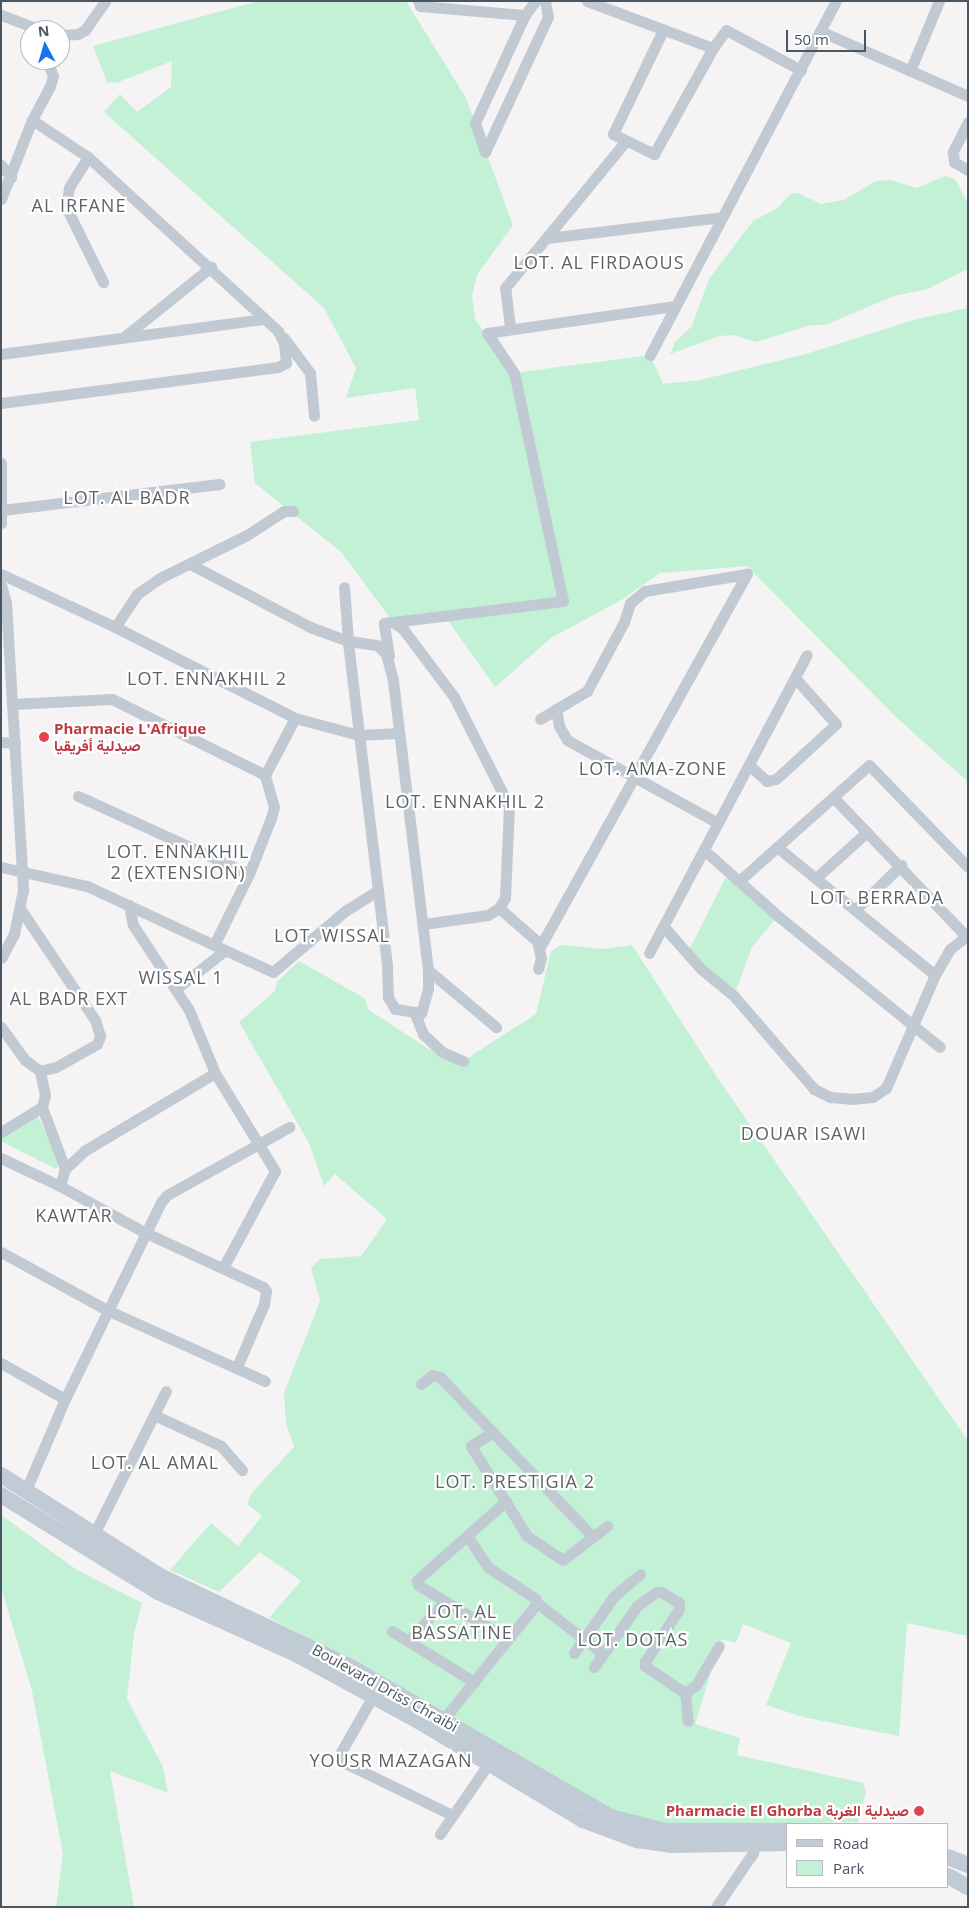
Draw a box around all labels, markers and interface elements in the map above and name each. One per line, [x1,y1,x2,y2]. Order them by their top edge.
north arrow [20,20,70,70]
scale bar [789,20,869,52]
text: N [37,21,50,41]
text: 50 m [794,29,829,49]
district label: AL IRFANE [30,194,128,216]
district label: LOT. AL FIRDAOUS [511,251,687,273]
district label: LOT. AL BADR [62,486,192,508]
district label: LOT. ENNAKHIL 2 [125,667,289,689]
place label: Pharmacie L'Afrique صيدلية أفريقيا [54,719,206,754]
marker: Pharmacie L'Afrique صيدلية أفريقيا [38,731,50,743]
district label: LOT. AMA-ZONE [577,757,729,779]
district label: LOT. ENNAKHIL 2 [383,790,547,812]
district label: LOT. ENNAKHIL 2 (EXTENSION) [105,841,251,884]
district label: LOT. BERRADA [808,886,946,908]
district label: LOT. WISSAL [273,924,391,946]
district label: WISSAL 1 [137,966,225,988]
district label: AL BADR EXT [8,987,130,1009]
district label: DOUAR ISAWI [739,1122,869,1144]
district label: KAWTAR [35,1204,113,1226]
district label: LOT. AL AMAL [89,1451,221,1473]
district label: LOT. PRESTIGIA 2 [433,1470,597,1492]
district label: LOT. AL BASSATINE [410,1601,514,1644]
district label: LOT. DOTAS [576,1628,690,1650]
street label: Boulevard Driss Chraibi [309,1640,461,1736]
district label: YOUSR MAZAGAN [308,1749,474,1771]
place label: Pharmacie El Ghorba صيدلية الغربة [666,1802,909,1820]
marker: Pharmacie El Ghorba صيدلية الغربة [913,1805,925,1817]
legend [786,1823,949,1888]
text: Road [833,1833,869,1853]
text: Park [833,1858,864,1878]

